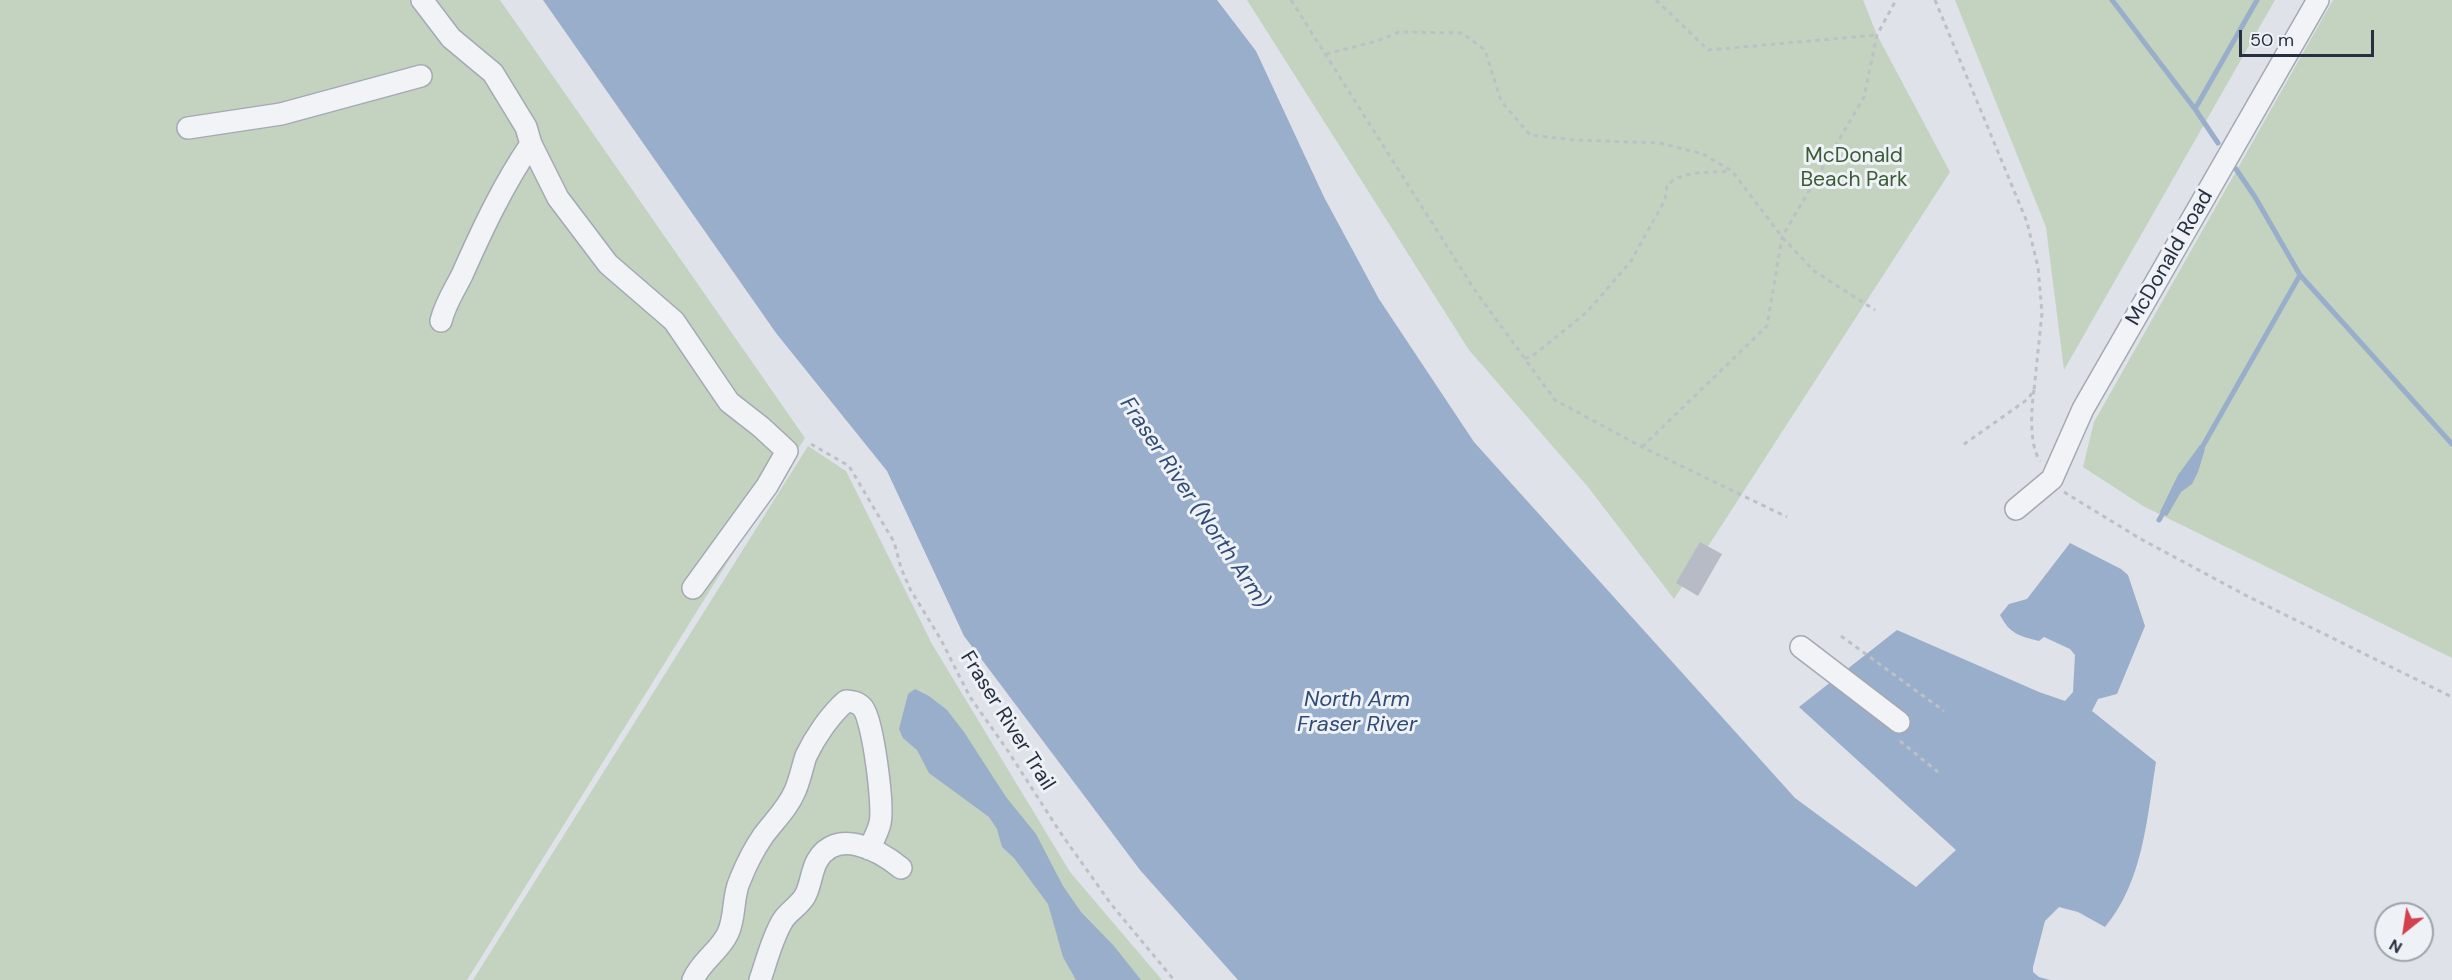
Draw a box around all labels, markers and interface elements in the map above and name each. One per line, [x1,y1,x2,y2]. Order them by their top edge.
scale bar [2242,18,2377,56]
text: 50 m [2250,28,2294,52]
park label: McDonald Beach Park [1800,143,1908,193]
street label: McDonald Road [2121,186,2219,330]
water label: Fraser River (North Arm) [1113,392,1275,614]
street label: Fraser River Trail [954,647,1060,795]
water label: North Arm Fraser River [1297,687,1417,738]
north arrow [2374,902,2434,962]
text: N [2385,934,2406,958]

